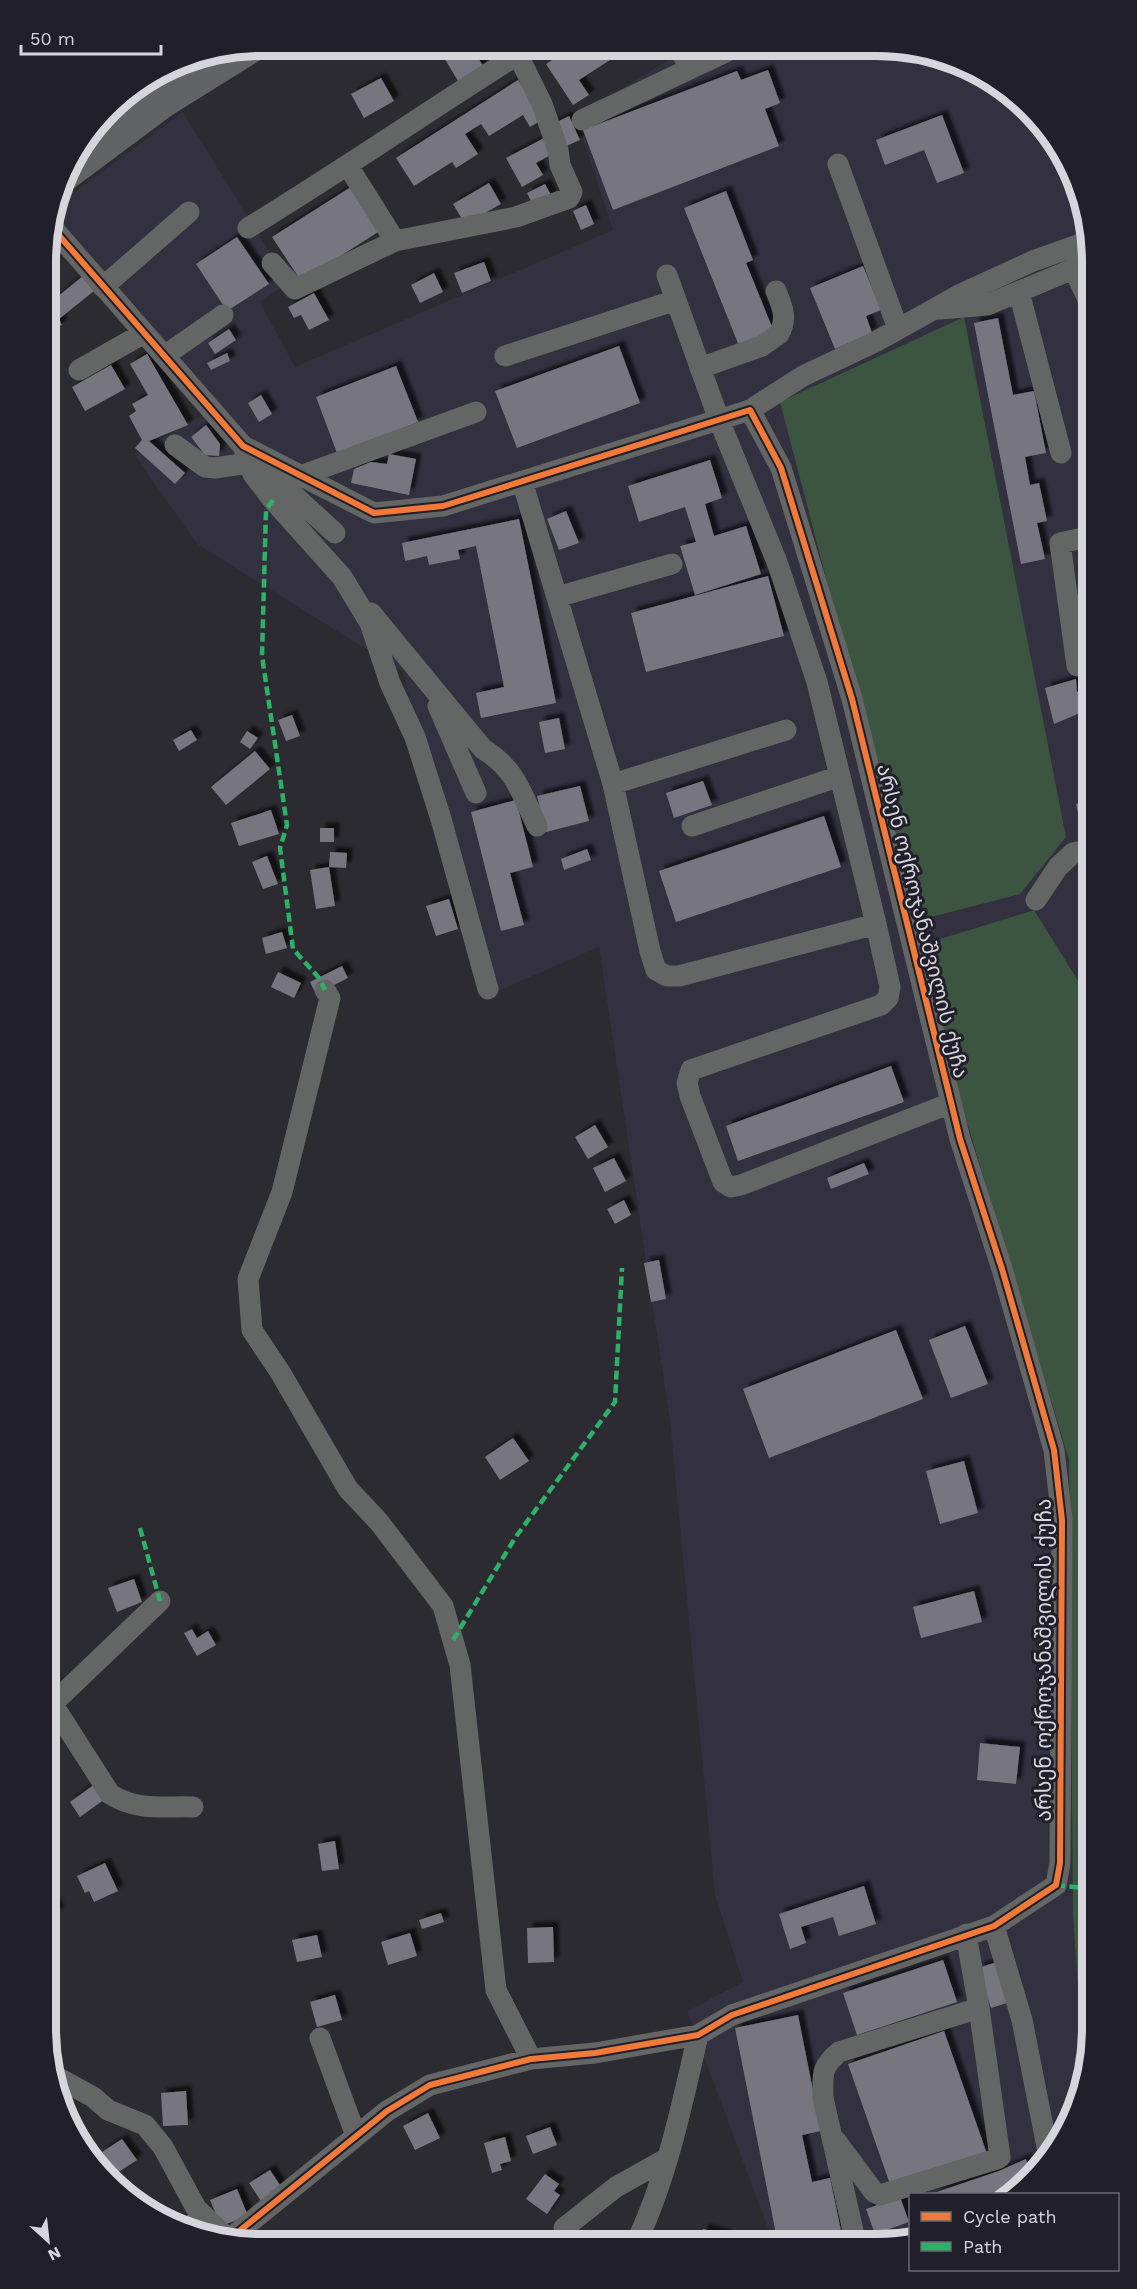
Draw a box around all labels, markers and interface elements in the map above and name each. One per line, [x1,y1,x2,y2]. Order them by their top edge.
scale bar [21,18,160,56]
text: 50 m [30,28,75,49]
street label: არსენ ოქროჯანაშვილის ქუჩა [871,761,974,1081]
street label: არსენ ოქროჯანაშვილის ქუჩა [1031,1498,1057,1822]
legend [909,2193,1119,2271]
text: Cycle path [963,2206,1057,2227]
north arrow [18,2211,78,2271]
text: Path [963,2236,1003,2257]
text: N [45,2243,64,2265]

